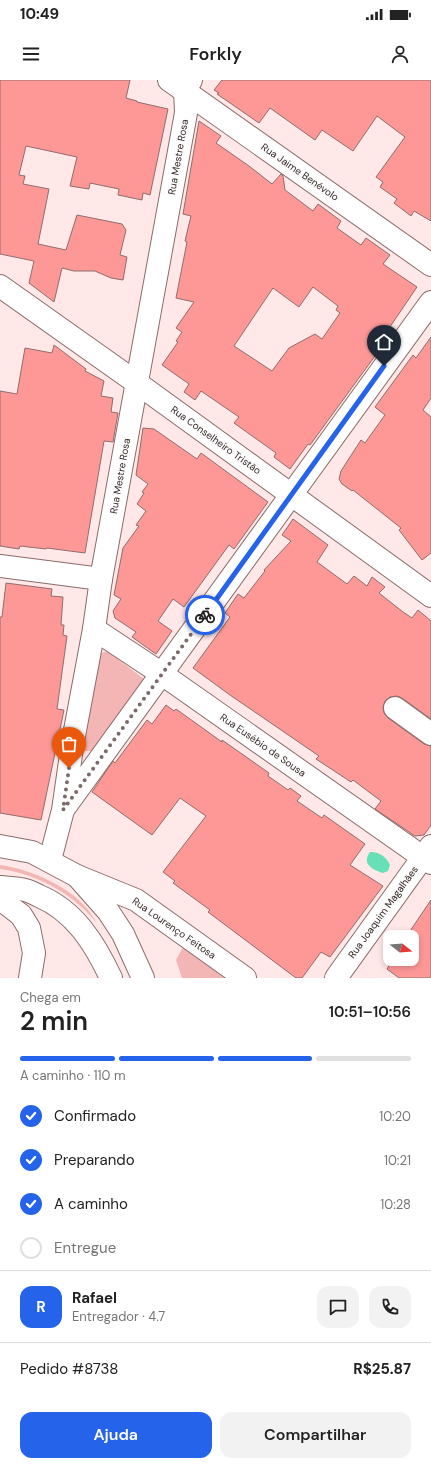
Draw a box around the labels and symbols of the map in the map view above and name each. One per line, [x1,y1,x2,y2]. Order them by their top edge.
street label: Rua Mestre Rosa [165,118,191,196]
street label: Rua Jaime Benévolo [259,140,341,204]
pin [367,325,401,366]
street label: Rua Conselheiro Tristão [168,403,264,477]
street label: Rua Mestre Rosa [107,437,133,515]
courier [185,595,225,635]
street label: Rua Eusébio de Sousa [218,711,308,779]
pin [52,727,86,768]
street label: Rua Joaquim Magalhães [345,863,421,961]
street label: Rua Lourenço Feitosa [130,894,218,962]
north arrow [383,930,419,966]

